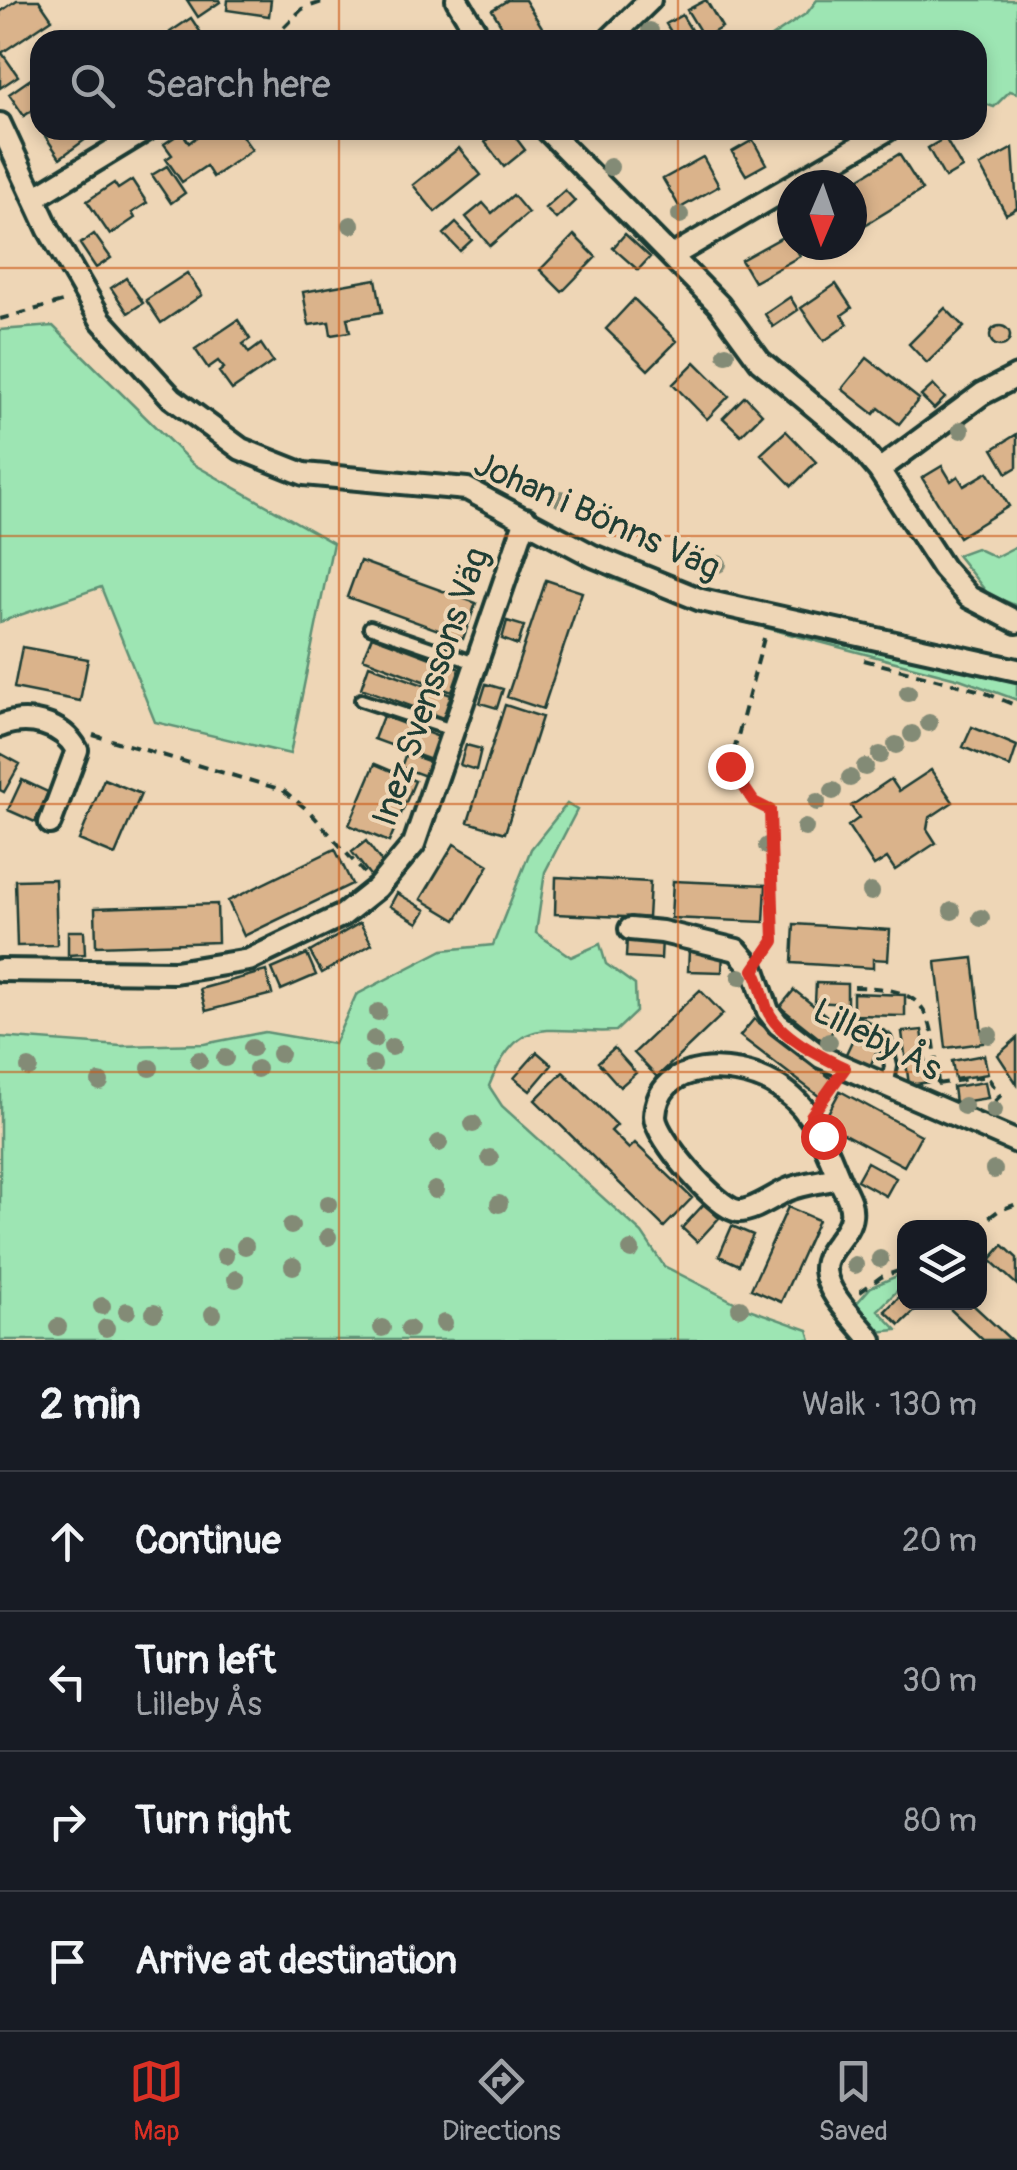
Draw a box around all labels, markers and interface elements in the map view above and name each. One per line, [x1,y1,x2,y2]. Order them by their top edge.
search box [30,30,987,140]
icon: search [65,58,120,113]
text: Search here [145,61,331,109]
north arrow [777,170,867,260]
street label: Johan i Bönns Väg [467,442,727,590]
street label: Inez Svenssons Väg [363,542,499,832]
route end [708,744,754,790]
street label: Lilleby Ås [805,989,949,1091]
route start [801,1114,847,1160]
map controls [897,1220,987,1310]
button: layers [897,1220,987,1310]
text: 2 min [40,1379,141,1431]
text: Walk · 130 m [802,1385,977,1425]
icon: ahead [40,1514,95,1569]
text: Continue [135,1517,281,1565]
text: 20 m [902,1521,977,1561]
text: Turn left [135,1637,276,1685]
icon: left [40,1654,95,1709]
text: 30 m [902,1661,977,1701]
text: Lilleby Ås [135,1685,262,1725]
icon: right [40,1794,95,1849]
text: Turn right [135,1797,290,1845]
text: 80 m [904,1801,977,1841]
icon: arrive [40,1934,95,1989]
text: Arrive at destination [135,1937,457,1985]
tab: Map [129,2054,184,2149]
tab: Directions [442,2054,561,2149]
tab: Saved [819,2054,888,2149]

